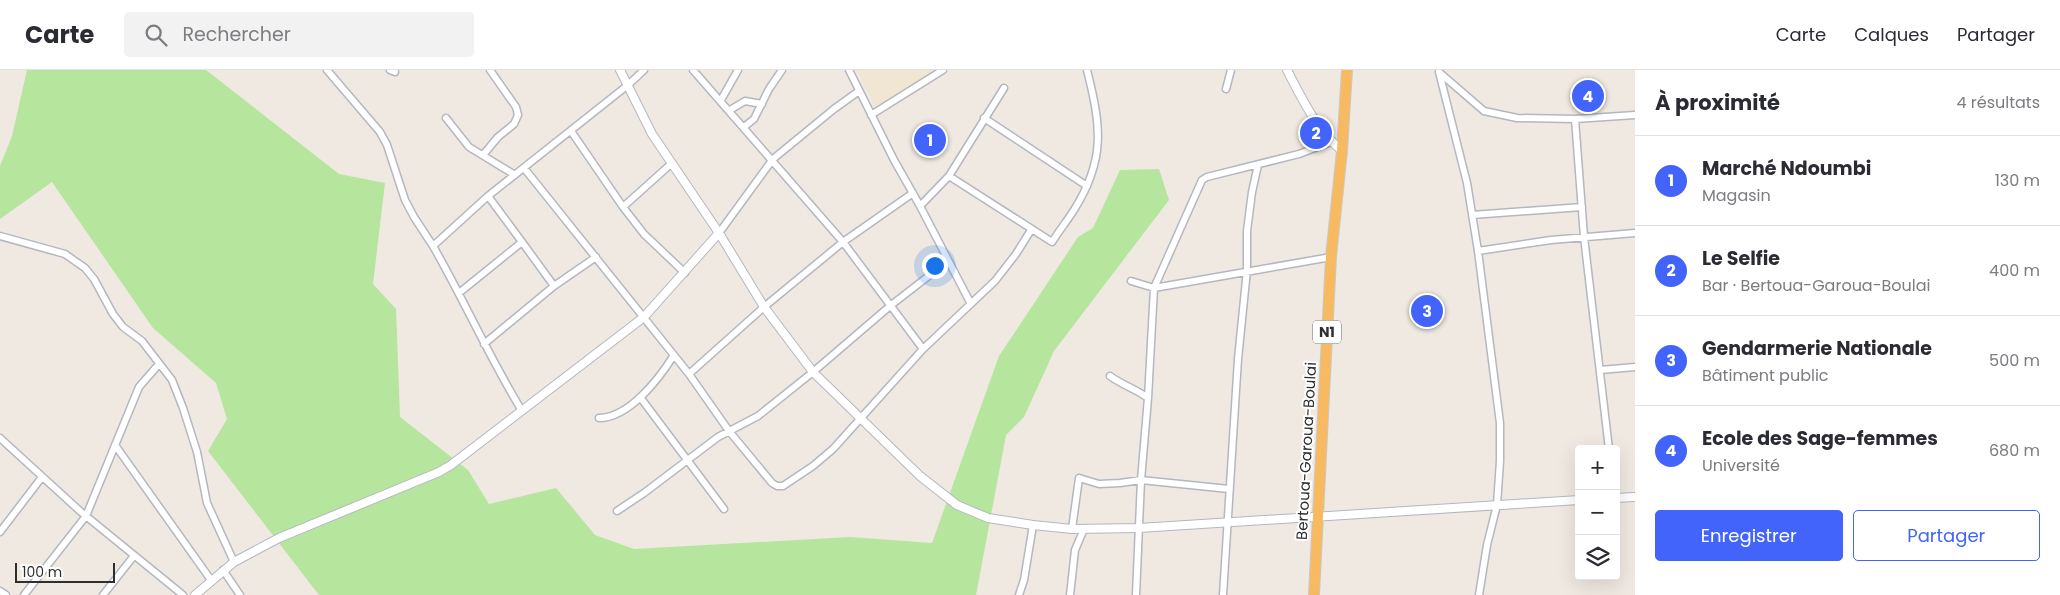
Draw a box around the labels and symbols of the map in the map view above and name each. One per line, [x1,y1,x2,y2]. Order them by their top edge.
pin: 4 [1572,77,1604,115]
pin: 2 [1300,114,1332,152]
pin: 1 [914,121,946,159]
your location [922,253,948,279]
pin: 3 [1411,292,1443,330]
road number: N1 [1313,320,1341,344]
street label: Bertoua-Garoua-Boulai [1291,362,1321,540]
scale bar [15,560,115,583]

